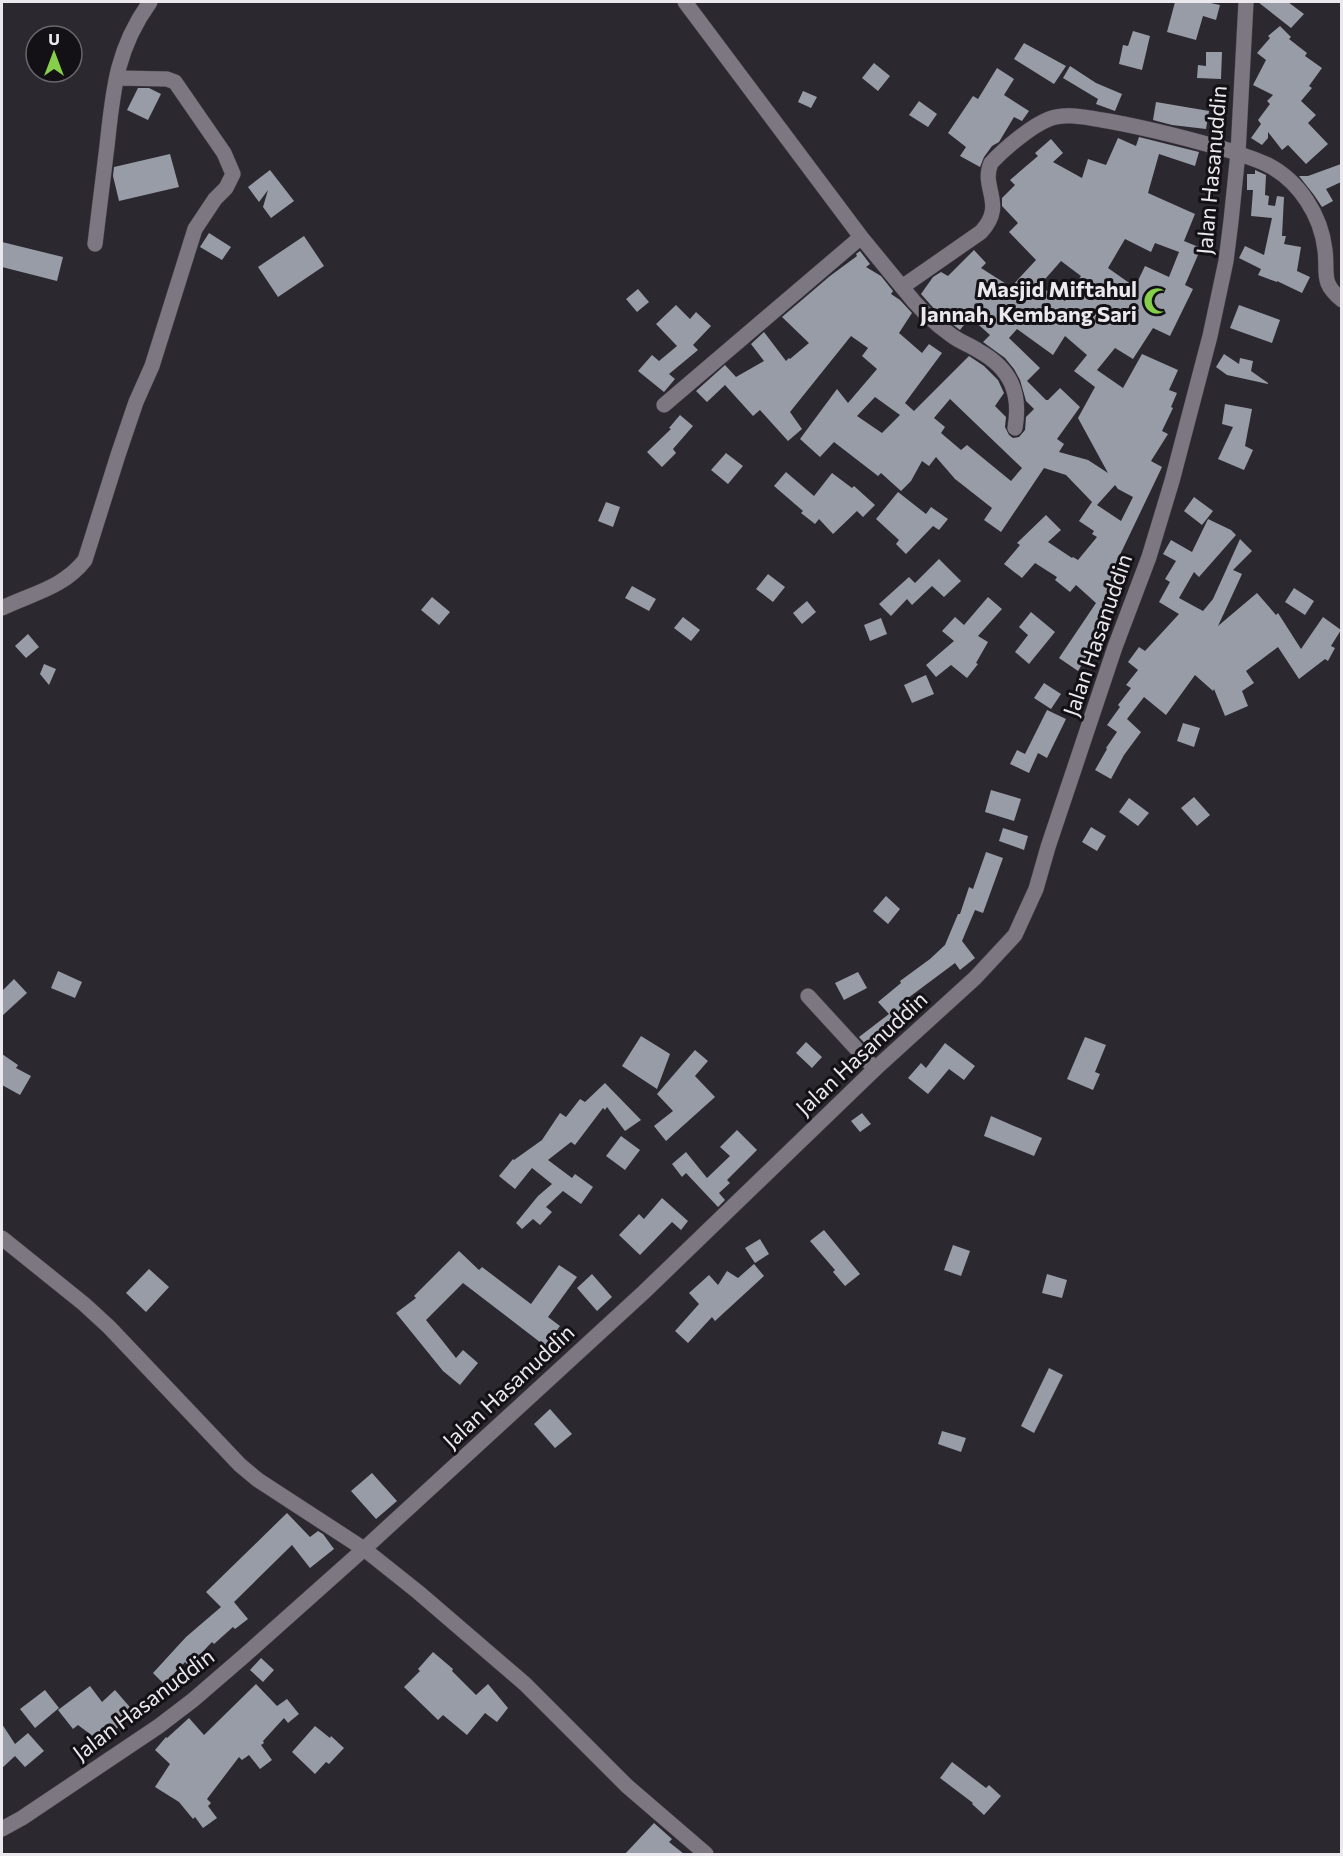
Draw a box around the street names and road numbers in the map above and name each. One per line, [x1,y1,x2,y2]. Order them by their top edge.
street label: Jalan Hasanuddin [1190,84,1232,256]
street label: Jalan Hasanuddin [1057,550,1137,720]
street label: Jalan Hasanuddin [790,985,932,1121]
street label: Jalan Hasanuddin [437,1318,579,1454]
street label: Jalan Hasanuddin [67,1642,219,1766]

